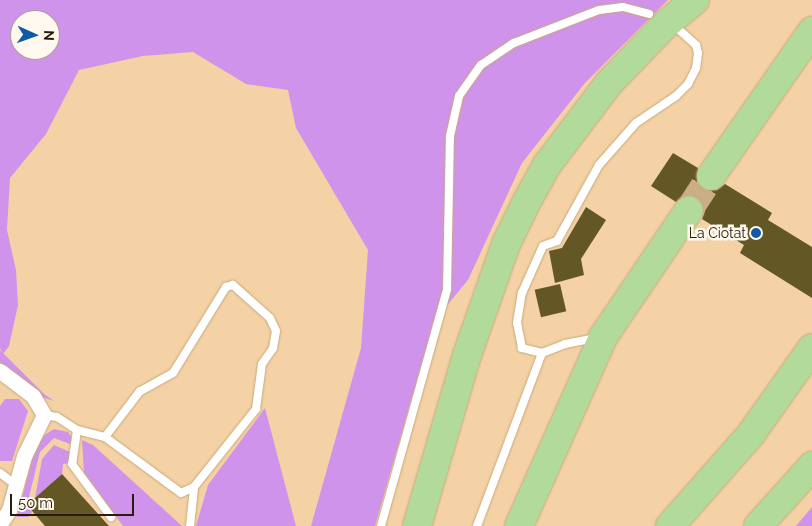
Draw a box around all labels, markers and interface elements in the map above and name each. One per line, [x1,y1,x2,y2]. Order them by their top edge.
north arrow [10,10,60,60]
text: N [41,30,57,41]
place label: La Ciotat [689,225,746,241]
marker: La Ciotat [750,227,762,239]
scale bar [12,484,136,516]
text: 50 m [18,494,53,512]

